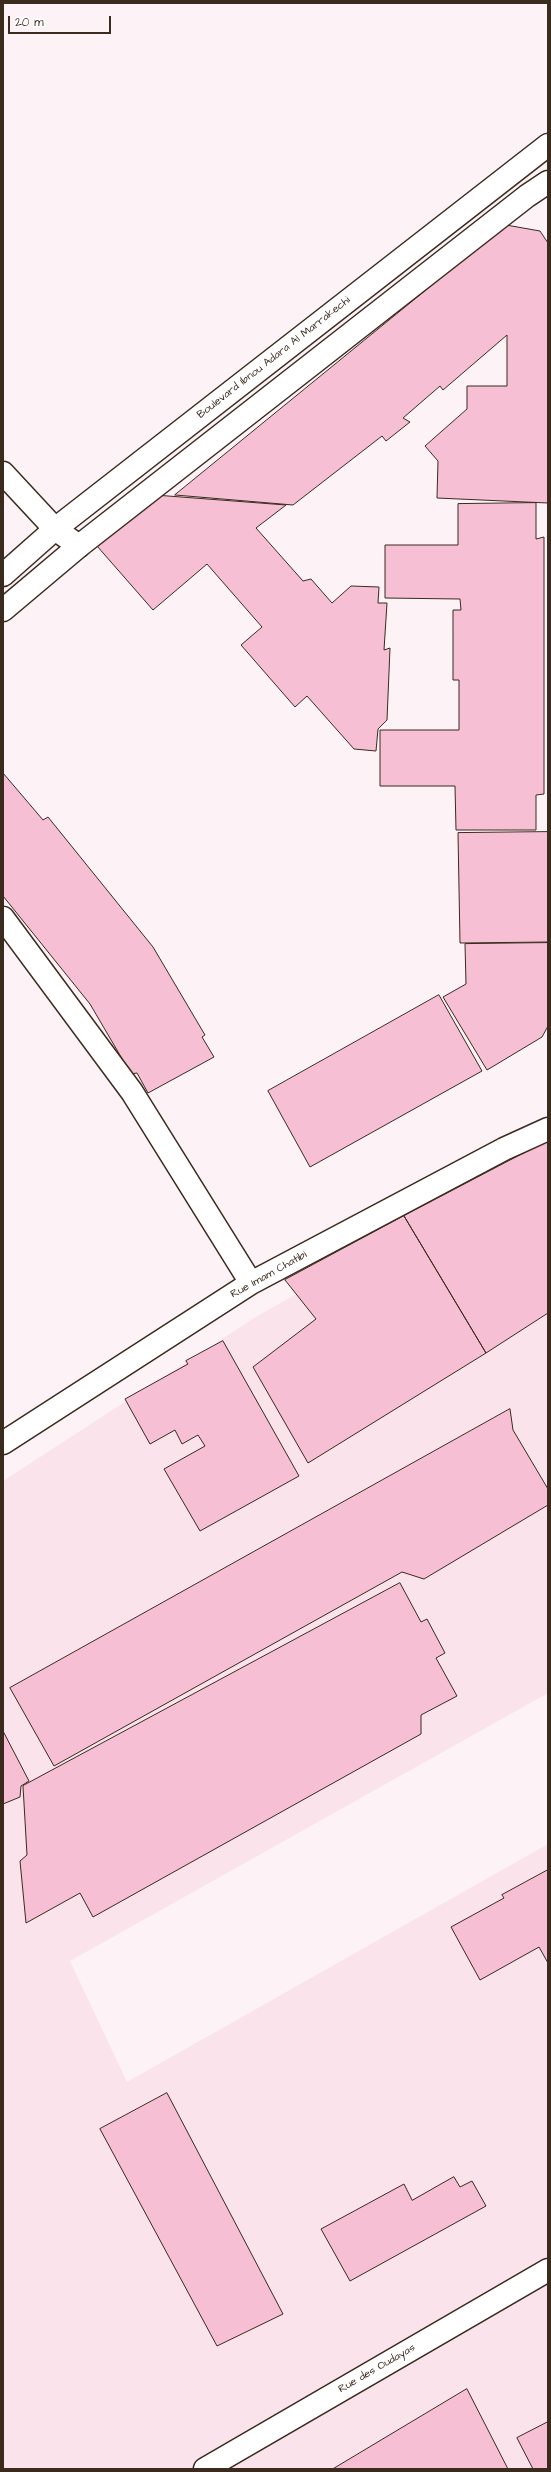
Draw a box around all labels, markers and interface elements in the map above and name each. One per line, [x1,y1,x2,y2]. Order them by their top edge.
scale bar [10,8,113,34]
text: 20 m [15,14,44,31]
street label: Boulevard Ibnou Adara Al Marrakechi [195,294,353,422]
street label: Rue Imam Chatibi [228,1249,310,1301]
street label: Rue des Oudayas [336,2342,418,2396]

